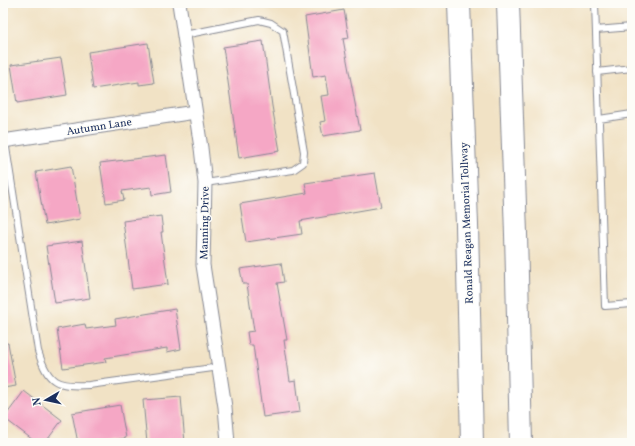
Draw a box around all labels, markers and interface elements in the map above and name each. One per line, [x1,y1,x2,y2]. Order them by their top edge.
street label: Autumn Lane [66,115,133,140]
street label: Ronald Reagan Memorial Tollway [457,142,478,304]
street label: Manning Drive [197,186,214,260]
north arrow [26,380,66,420]
text: N [30,396,46,406]

